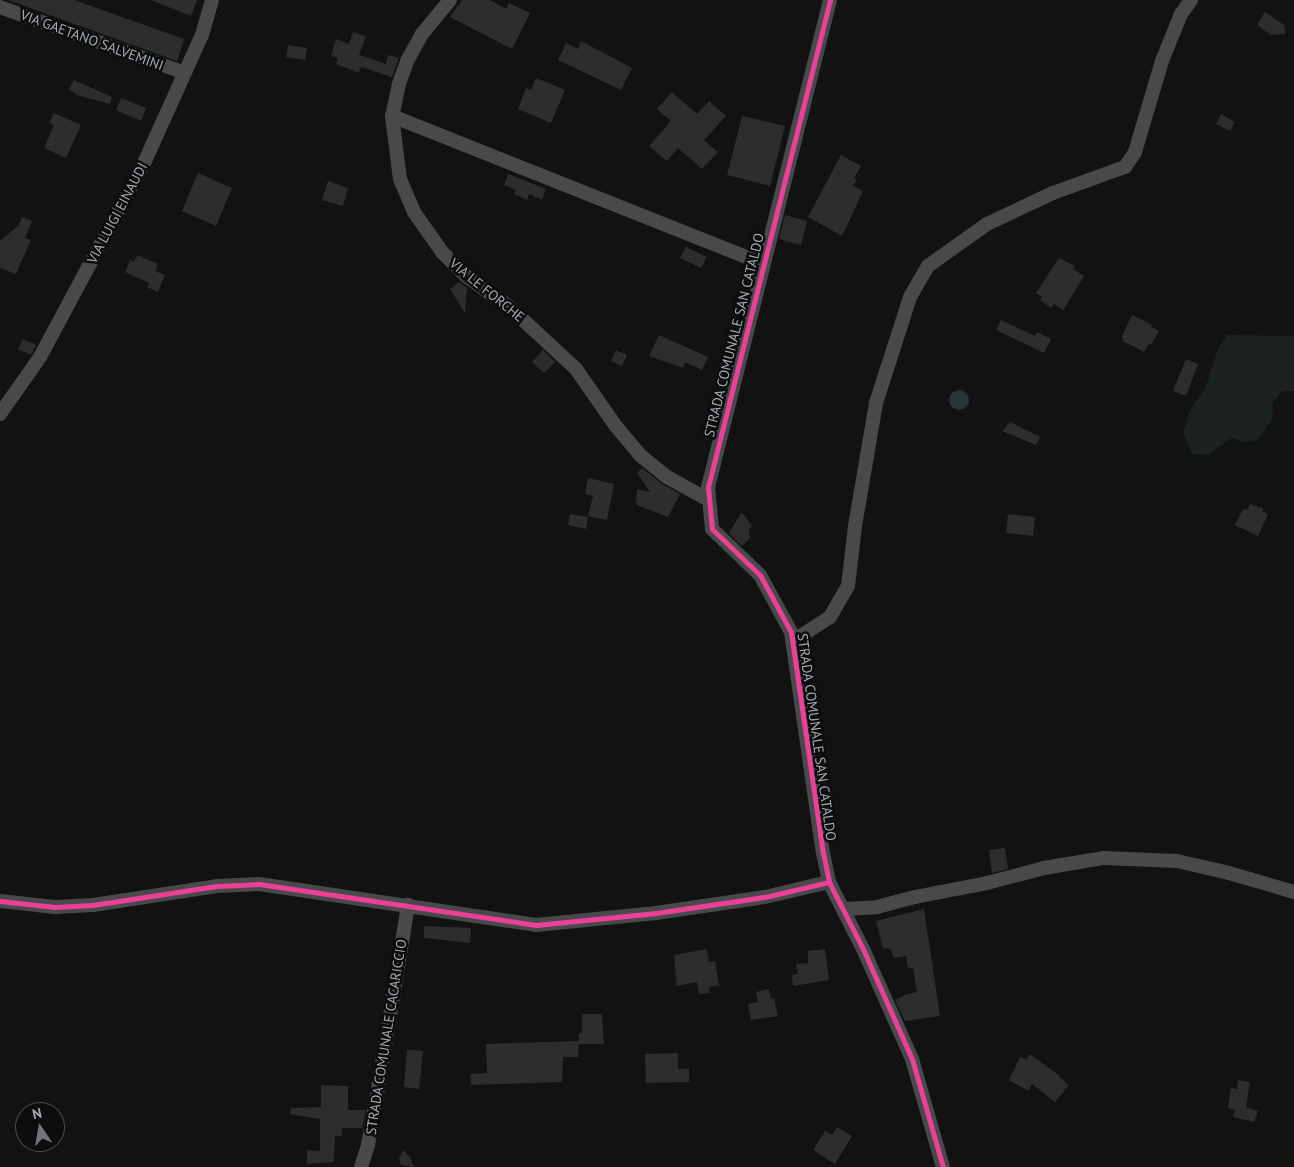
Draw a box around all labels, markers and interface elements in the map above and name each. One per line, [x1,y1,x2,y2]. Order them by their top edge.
street label: VIA GAETANO SALVEMINI [18,6,166,74]
street label: VIA LUIGI EINAUDI [83,159,151,267]
street label: STRADA COMUNALE SAN CATALDO [700,231,768,439]
street label: VIA LE FORCHE [446,255,528,325]
street label: STRADA COMUNALE SAN CATALDO [794,632,840,842]
street label: STRADA COMUNALE CACARICCIO [362,938,410,1136]
north arrow [15,1102,65,1152]
text: N [31,1104,43,1123]

